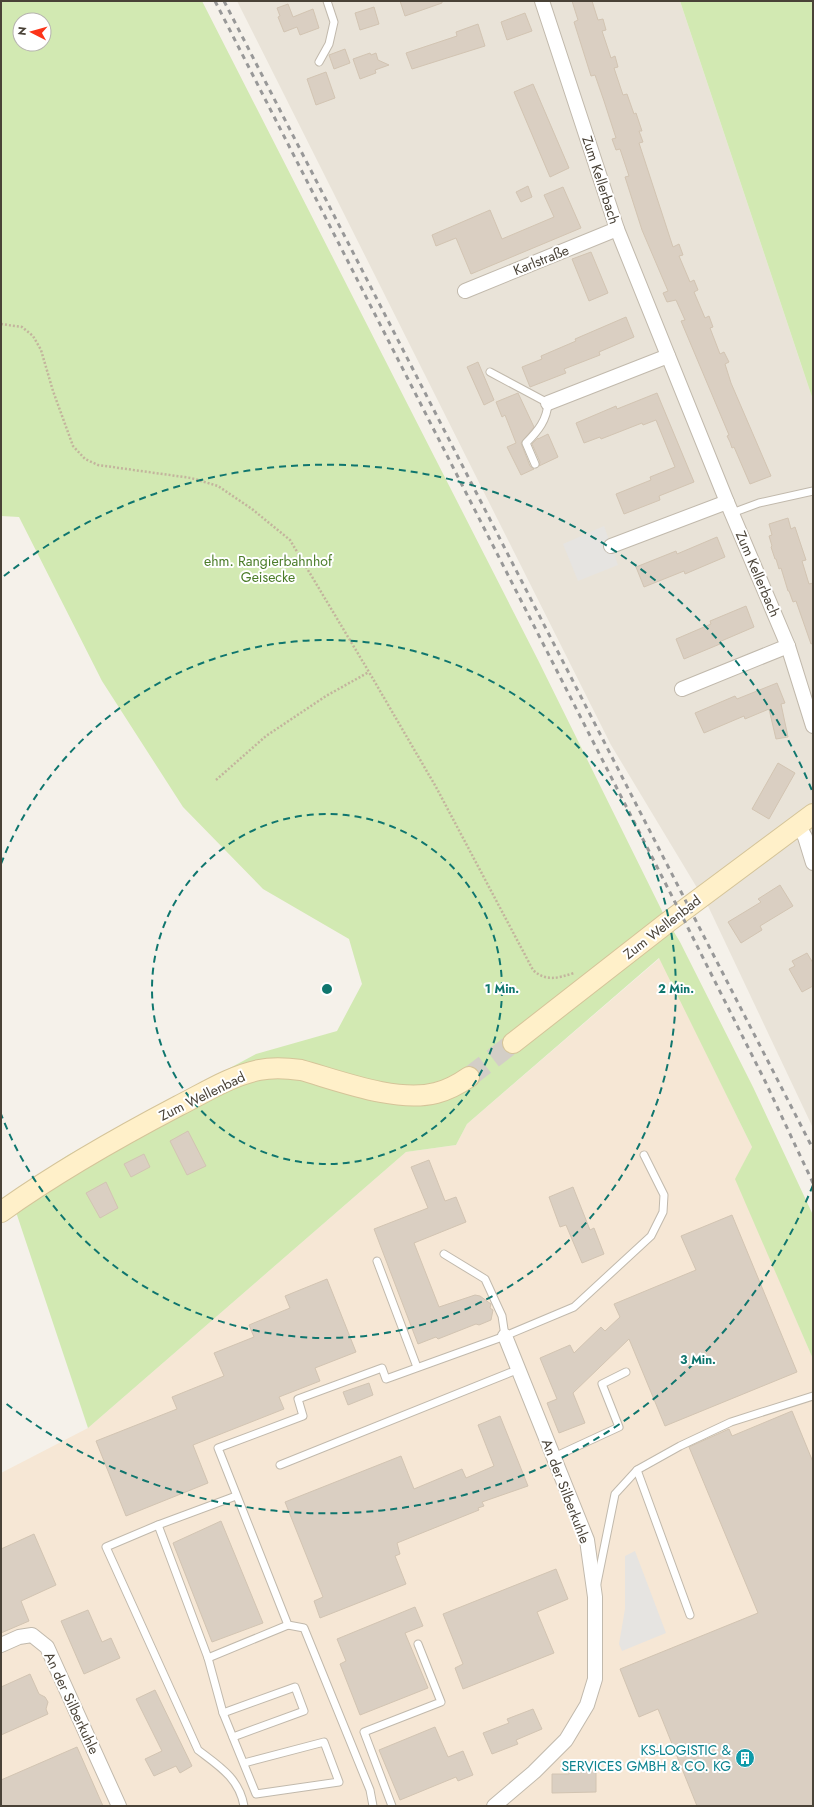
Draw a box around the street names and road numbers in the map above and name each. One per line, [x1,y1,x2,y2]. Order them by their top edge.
street label: Zum Kellerbach [577,133,625,227]
street label: Karlstraße [510,240,572,280]
street label: Zum Kellerbach [731,528,785,620]
street label: Zum Wellenbad [619,890,705,964]
street label: Zum Wellenbad [156,1067,248,1125]
street label: An der Silberkuhle [537,1436,595,1546]
street label: An der Silberkuhle [40,1649,104,1757]

